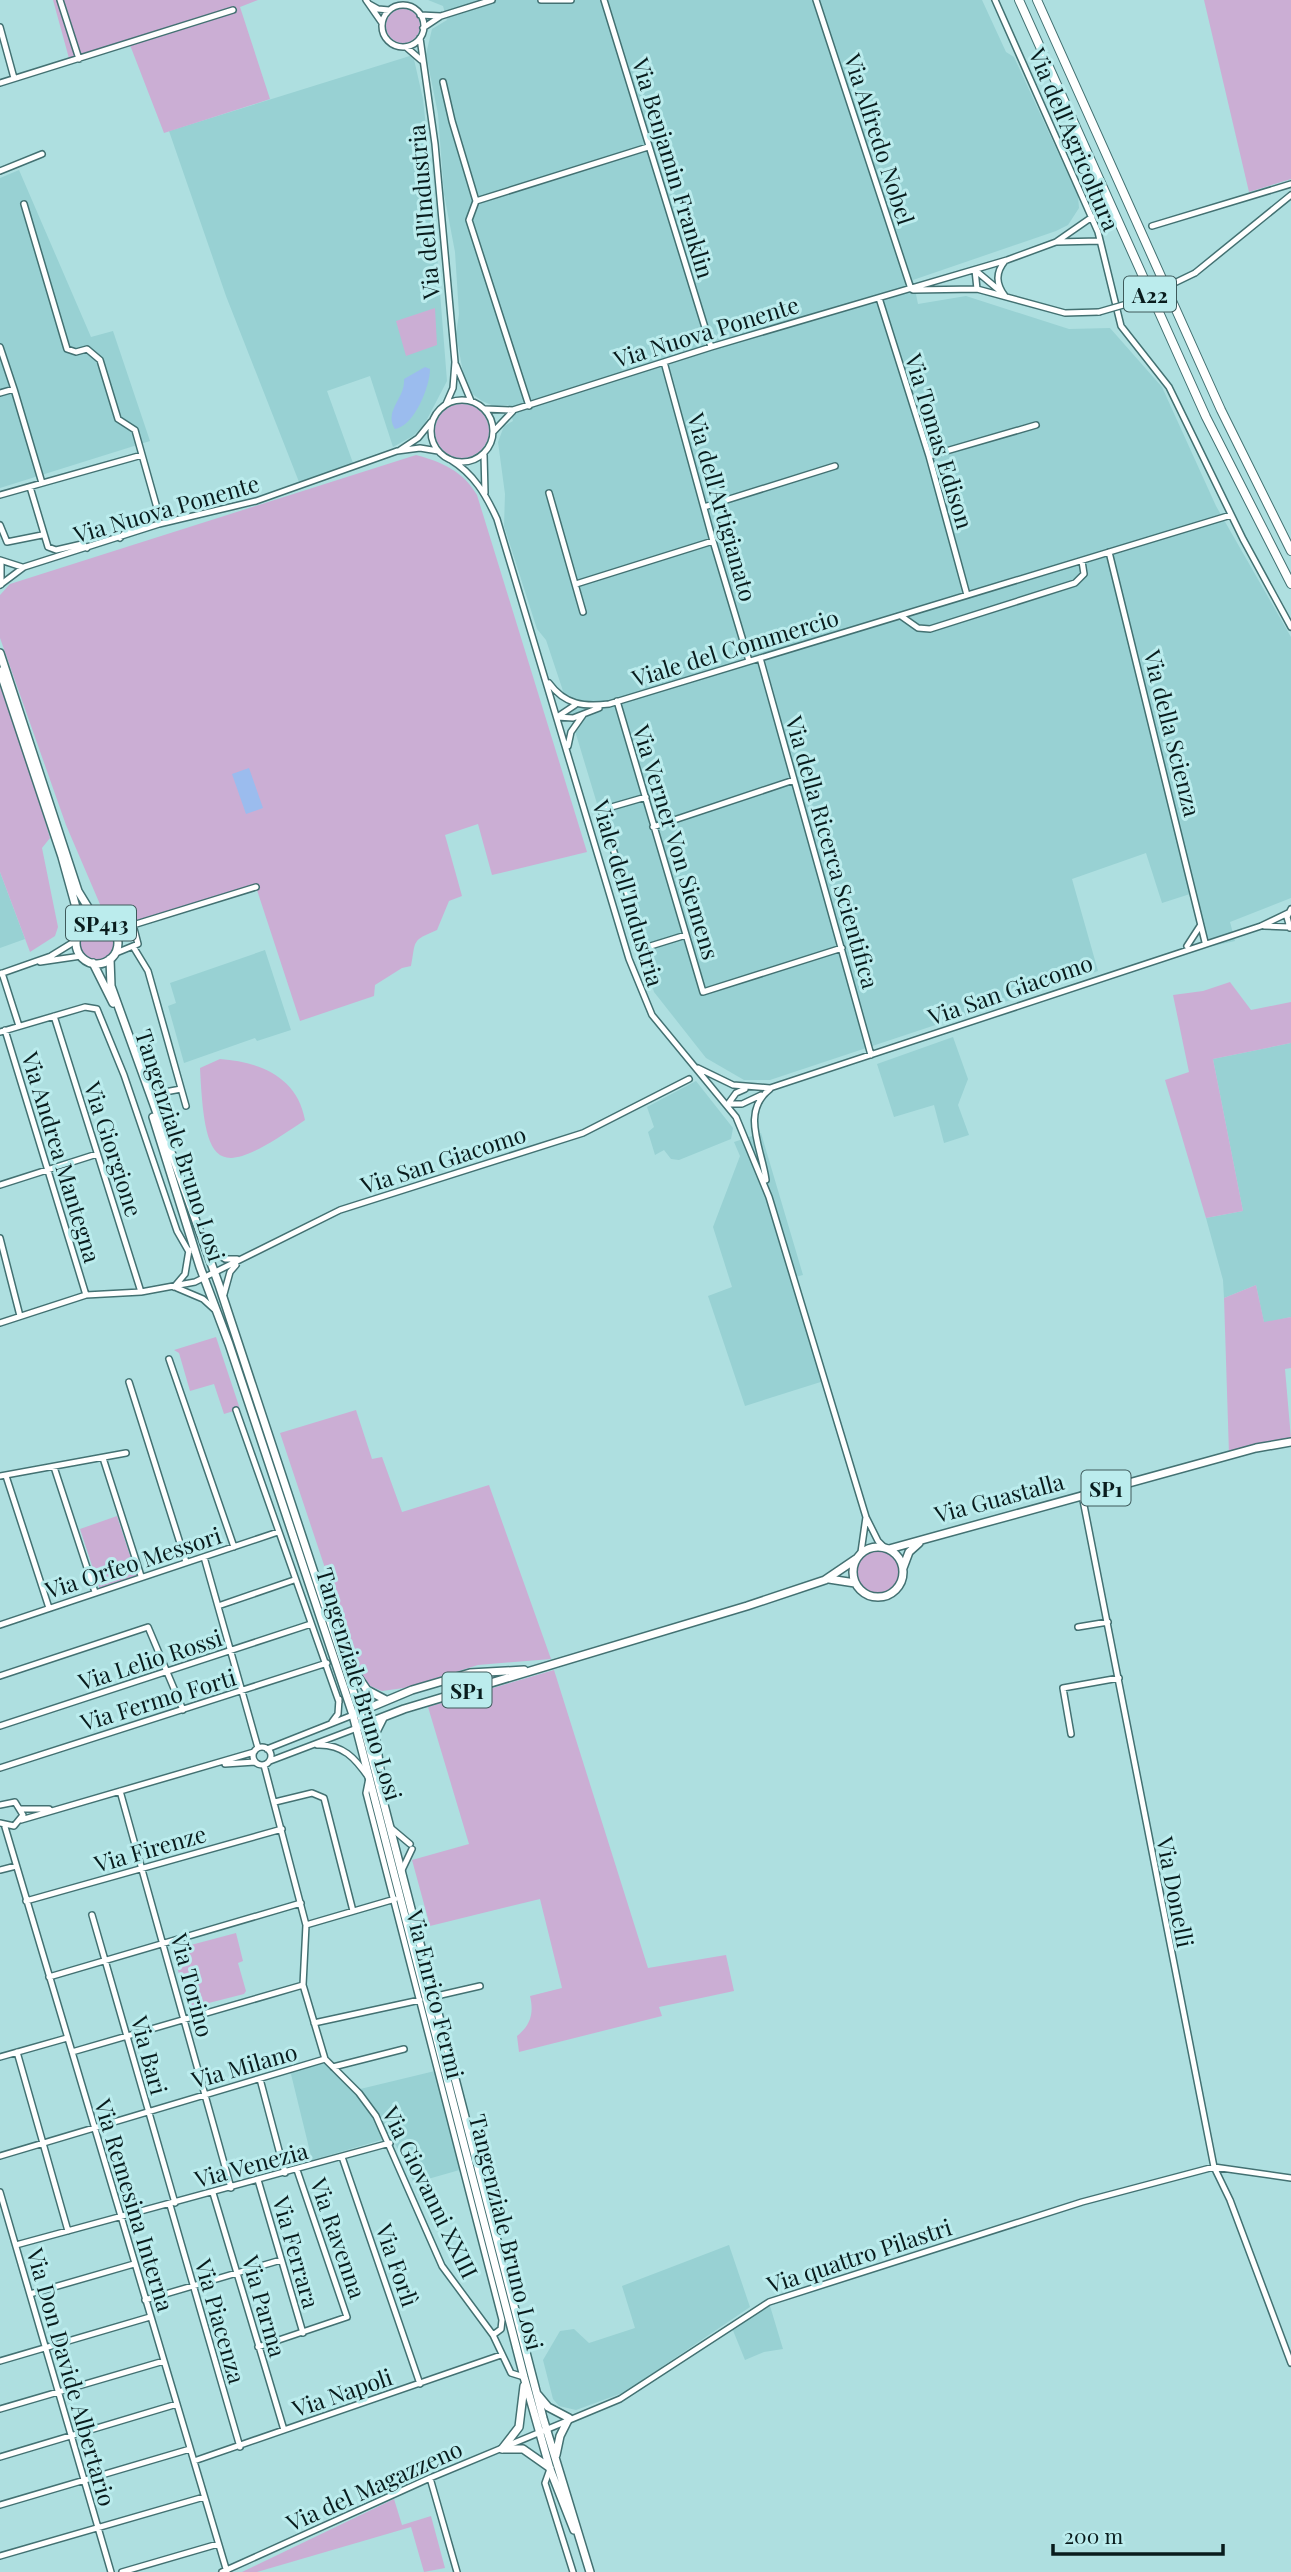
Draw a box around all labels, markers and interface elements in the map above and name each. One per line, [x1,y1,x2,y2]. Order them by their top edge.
street label: Via dell'Agricoltura [1022,42,1128,236]
street label: Via Alfredo Nobel [837,49,922,229]
street label: Via Benjamin Franklin [625,53,722,282]
street label: Via dell'Industria [400,123,446,302]
road number: A22 [1124,276,1176,312]
street label: Via Nuova Ponente [609,288,802,374]
street label: Via Tomas Edison [898,349,981,533]
street label: Via dell'Artigianato [681,408,765,605]
street label: Via Nuova Ponente [69,467,263,550]
street label: Viale del Commercio [627,601,842,693]
street label: Via della Scienza [1137,645,1209,820]
street label: Via della Ricerca Scientifica [779,711,887,993]
street label: Via Verner Von Siemens [626,720,727,963]
street label: Viale dell'Industria [586,795,672,991]
road number: SP413 [66,906,136,940]
street label: Via San Giacomo [923,946,1096,1032]
street label: Tangenziale Bruno Losi [129,1025,233,1265]
street label: Via Andrea Mantegna [15,1047,109,1267]
street label: Via Giorgione [77,1077,150,1220]
street label: Via San Giacomo [355,1118,530,1201]
street label: Via Guastalla [930,1465,1068,1529]
road number: SP1 [1082,1470,1130,1506]
street label: Via Orfeo Messori [40,1519,225,1605]
street label: Tangenziale Bruno Losi [310,1564,410,1805]
street label: Via Lelio Rossi [73,1621,226,1697]
street label: Via Fermo Forti [76,1661,240,1738]
road number: SP1 [442,1672,491,1708]
street label: Via Firenze [89,1817,210,1879]
street label: Via Donelli [1150,1833,1202,1950]
street label: Via Enrico Fermi [400,1905,472,2082]
street label: Via Torino [164,1929,222,2040]
street label: Via Bari [124,2011,175,2098]
street label: Via Milano [187,2035,300,2095]
street label: Via Remesina Interna [88,2094,182,2315]
street label: Via Giovanni XXIII [376,2100,486,2283]
street label: Tangenziale Bruno Losi [463,2111,551,2353]
street label: Via Venezia [190,2134,312,2194]
street label: Via Ravenna [304,2173,374,2303]
street label: Via Ferrara [266,2191,328,2312]
street label: Via quattro Pilastri [762,2210,956,2300]
street label: Via Forlì [369,2218,427,2311]
street label: Via Don Davide Albertario [20,2243,124,2510]
street label: Via Parma [235,2251,294,2361]
street label: Via Piacenza [188,2254,254,2387]
street label: Via Napoli [287,2360,396,2424]
street label: Via del Magazzeno [280,2432,467,2538]
scale bar [1053,2512,1223,2556]
text: 200 m [1064,2521,1123,2549]

